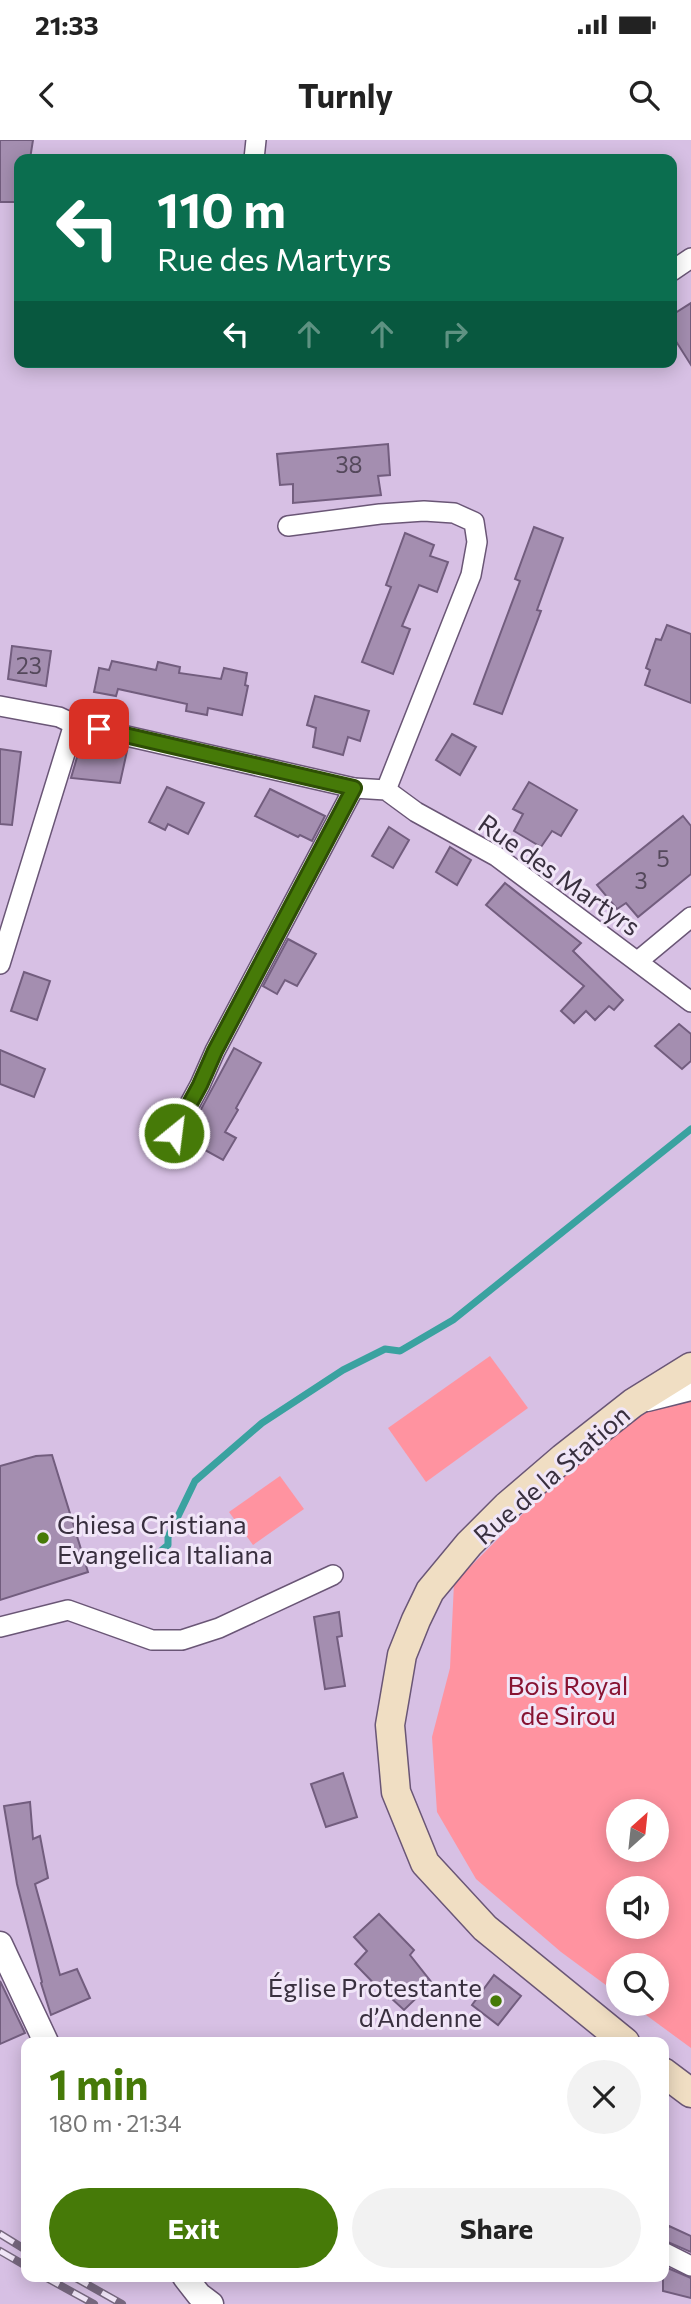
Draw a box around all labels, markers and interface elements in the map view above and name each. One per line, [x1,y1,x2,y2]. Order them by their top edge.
text: 21:33 [35,9,99,40]
text: Turnly [298,75,393,115]
icon: back [28,76,66,114]
icon: search [625,76,663,114]
text: 110 m [157,178,286,238]
icon: left [42,182,133,273]
text: Rue des Martyrs [157,238,392,278]
icon: left [217,315,255,353]
icon: ahead [290,315,328,353]
icon: ahead [363,315,401,353]
icon: right [436,315,474,353]
house number: 38 [335,450,363,478]
house number: 23 [16,651,42,679]
pin [69,699,129,759]
icon: arrive [80,710,118,748]
street label: Rue des Martyrs [473,807,647,941]
house number: 5 [656,844,670,872]
house number: 3 [634,866,648,894]
position arrow [137,1096,211,1170]
street label: Rue de la Station [467,1398,635,1550]
place label: Chiesa Cristiana Evangelica Italiana [57,1508,273,1569]
marker: Chiesa Cristiana Evangelica Italiana [35,1530,51,1546]
park label: Bois Royal de Sirou [508,1669,628,1730]
north arrow [606,1799,668,1862]
map controls [606,1799,669,2016]
button: sound [606,1876,669,1939]
button: search [606,1953,669,2016]
place label: Église Protestante d’Andenne [268,1971,482,2032]
marker: Église Protestante d’Andenne [488,1993,504,2009]
text: 1 min [49,2057,149,2109]
button: close [567,2060,641,2134]
text: 180 m · 21:34 [49,2109,181,2137]
button: Exit [49,2188,338,2268]
button: Share [352,2188,641,2268]

